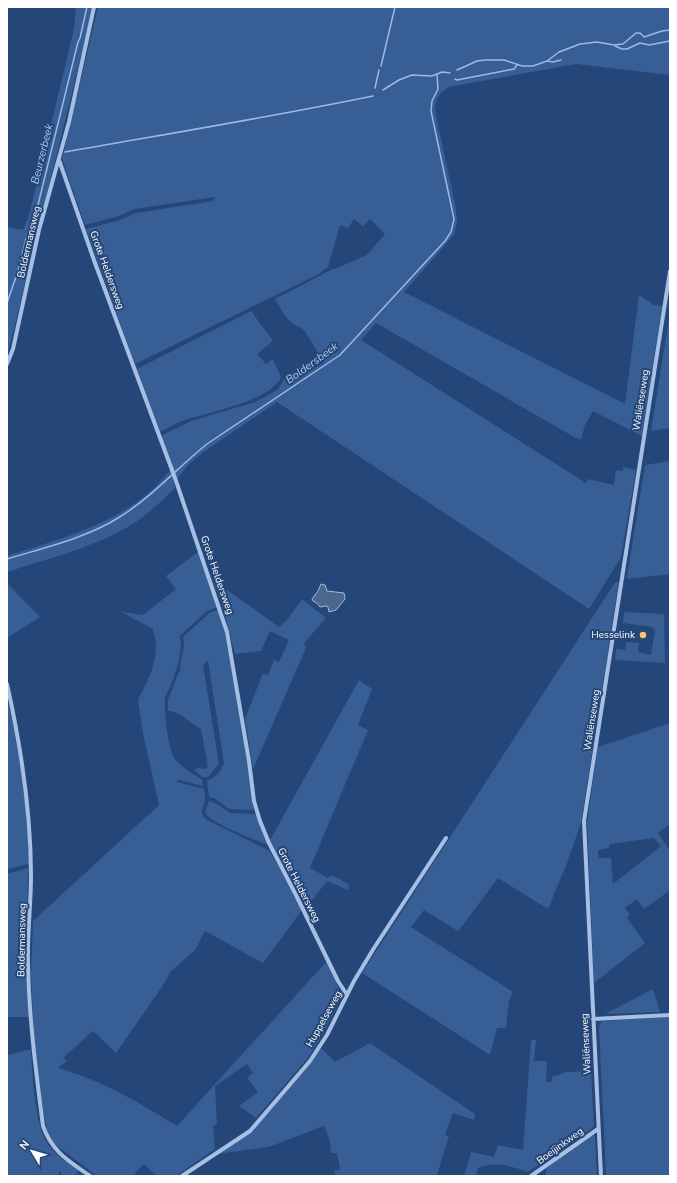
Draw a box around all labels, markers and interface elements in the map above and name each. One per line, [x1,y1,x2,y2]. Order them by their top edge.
water label: Beurzerbeek [27,122,57,186]
street label: Boldermansweg [14,204,44,279]
street label: Grote Heldersweg [86,229,128,311]
water label: Boldersbeek [283,338,342,387]
street label: Waliënseweg [629,368,653,432]
street label: Grote Heldersweg [197,534,237,616]
place label: Hesselink [591,628,636,642]
marker: Hesselink [638,630,648,640]
street label: Waliënseweg [580,688,604,752]
street label: Grote Heldersweg [274,845,324,925]
street label: Boldermansweg [14,903,30,977]
street label: Huppelseweg [303,988,345,1050]
street label: Waliënseweg [577,1013,595,1075]
street label: Boeijinkweg [534,1124,586,1168]
north arrow [12,1131,52,1171]
text: N [16,1137,33,1153]

